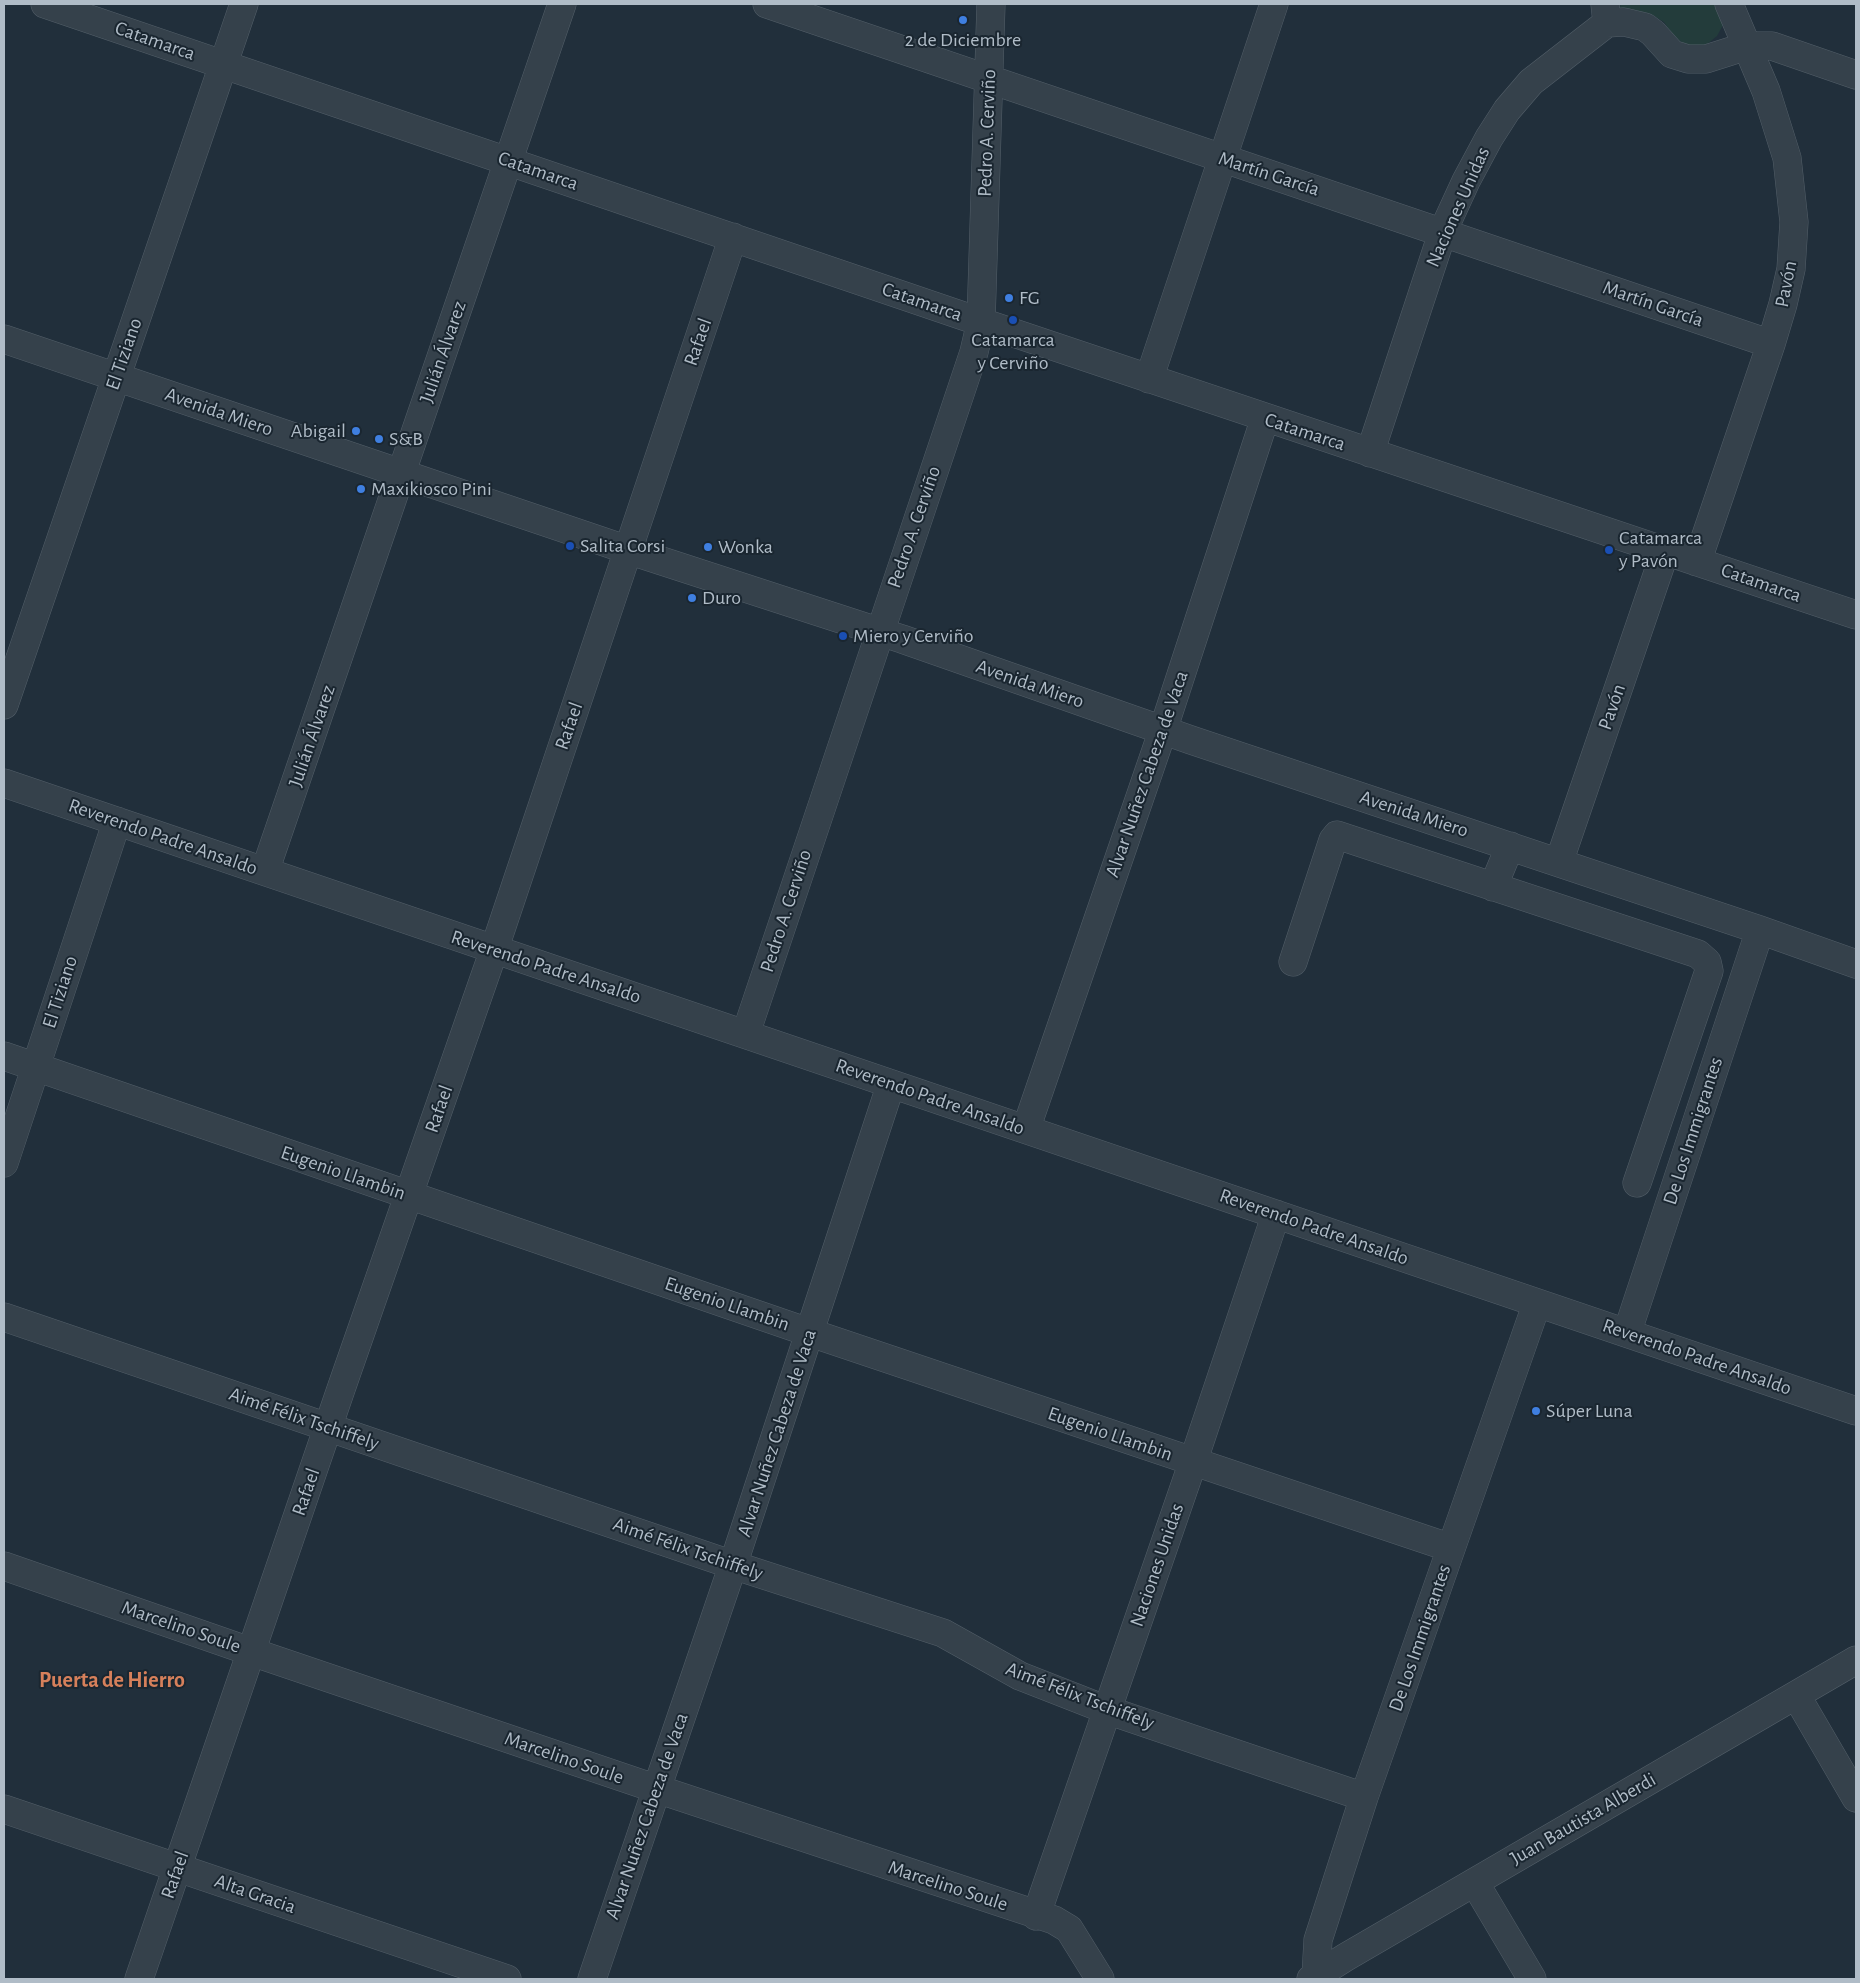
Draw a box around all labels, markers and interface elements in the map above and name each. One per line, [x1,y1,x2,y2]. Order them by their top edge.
marker: 2 de Diciembre [957,14,969,26]
street label: Catamarca [112,16,198,66]
place label: 2 de Diciembre [905,28,1021,52]
street label: Pedro A. Cerviño [973,69,1001,197]
street label: Naciones Unidas [1421,143,1495,271]
street label: Catamarca [495,146,581,196]
street label: Martín García [1215,146,1323,202]
street label: Pavón [1770,259,1802,309]
street label: Martín García [1599,276,1707,332]
street label: Catamarca [879,277,965,327]
place label: FG [1019,286,1040,310]
marker: FG [1003,292,1015,304]
street label: Julián Álvarez [414,298,472,406]
marker: Catamarca y Cerviño [1007,314,1019,326]
street label: El Tiziano [100,315,148,393]
street label: Rafael [679,315,717,369]
place label: Catamarca y Cerviño [971,328,1055,375]
street label: Avenida Miero [162,382,276,442]
street label: Catamarca [1262,408,1348,456]
place label: Abigail [291,419,346,443]
marker: Abigail [350,425,362,437]
place label: S&B [389,427,423,451]
marker: S&B [373,433,385,445]
street label: Pedro A. Cerviño [882,463,946,591]
place label: Maxikiosco Pini [371,477,492,501]
marker: Maxikiosco Pini [355,483,367,495]
place label: Catamarca y Pavón [1619,526,1702,573]
place label: Salita Corsi [580,534,665,558]
place label: Wonka [718,535,773,559]
marker: Salita Corsi [564,540,576,552]
marker: Wonka [702,541,714,553]
marker: Catamarca y Pavón [1603,544,1615,556]
street label: Catamarca [1718,558,1804,608]
place label: Duro [702,586,741,610]
marker: Duro [686,592,698,604]
place label: Miero y Cerviño [853,624,974,648]
marker: Miero y Cerviño [837,630,849,642]
street label: Avenida Miero [973,654,1087,714]
street label: Alvar Nuñez Cabeza de Vaca [1100,668,1194,880]
street label: Pavón [1593,681,1631,733]
street label: Julián Álvarez [283,682,341,790]
street label: Rafael [550,699,588,753]
street label: Avenida Miero [1357,785,1471,843]
street label: Reverendo Padre Ansaldo [65,793,261,881]
street label: Pedro A. Cerviño [755,847,817,975]
street label: Reverendo Padre Ansaldo [448,925,644,1009]
street label: El Tiziano [37,953,83,1031]
street label: Reverendo Padre Ansaldo [832,1053,1028,1141]
street label: De Los Immigrantes [1658,1054,1728,1208]
street label: Rafael [420,1082,458,1136]
street label: Eugenio Llambin [277,1140,409,1206]
street label: Reverendo Padre Ansaldo [1216,1183,1412,1271]
street label: Eugenio Llambin [661,1271,793,1337]
street label: Reverendo Padre Ansaldo [1599,1313,1795,1401]
street label: Alvar Nuñez Cabeza de Vaca [732,1326,822,1540]
street label: Aimé Félix Tschiffely [226,1382,382,1456]
place label: Súper Luna [1546,1399,1633,1423]
street label: Eugenio Llambin [1044,1401,1176,1467]
marker: Súper Luna [1530,1405,1542,1417]
street label: Rafael [287,1465,325,1519]
street label: Naciones Unidas [1125,1500,1189,1630]
street label: Aimé Félix Tschiffely [610,1512,766,1586]
street label: De Los Immigrantes [1384,1561,1456,1715]
street label: Marcelino Soule [118,1595,244,1659]
street label: Aimé Félix Tschiffely [1002,1657,1158,1735]
district label: Puerta de Hierro [39,1667,185,1693]
street label: Alvar Nuñez Cabeza de Vaca [600,1710,694,1922]
street label: Marcelino Soule [501,1726,627,1790]
street label: Juan Bautista Alberdi [1506,1768,1660,1870]
street label: Rafael [156,1848,194,1902]
street label: Marcelino Soule [885,1855,1011,1917]
street label: Alta Gracia [211,1869,299,1919]

